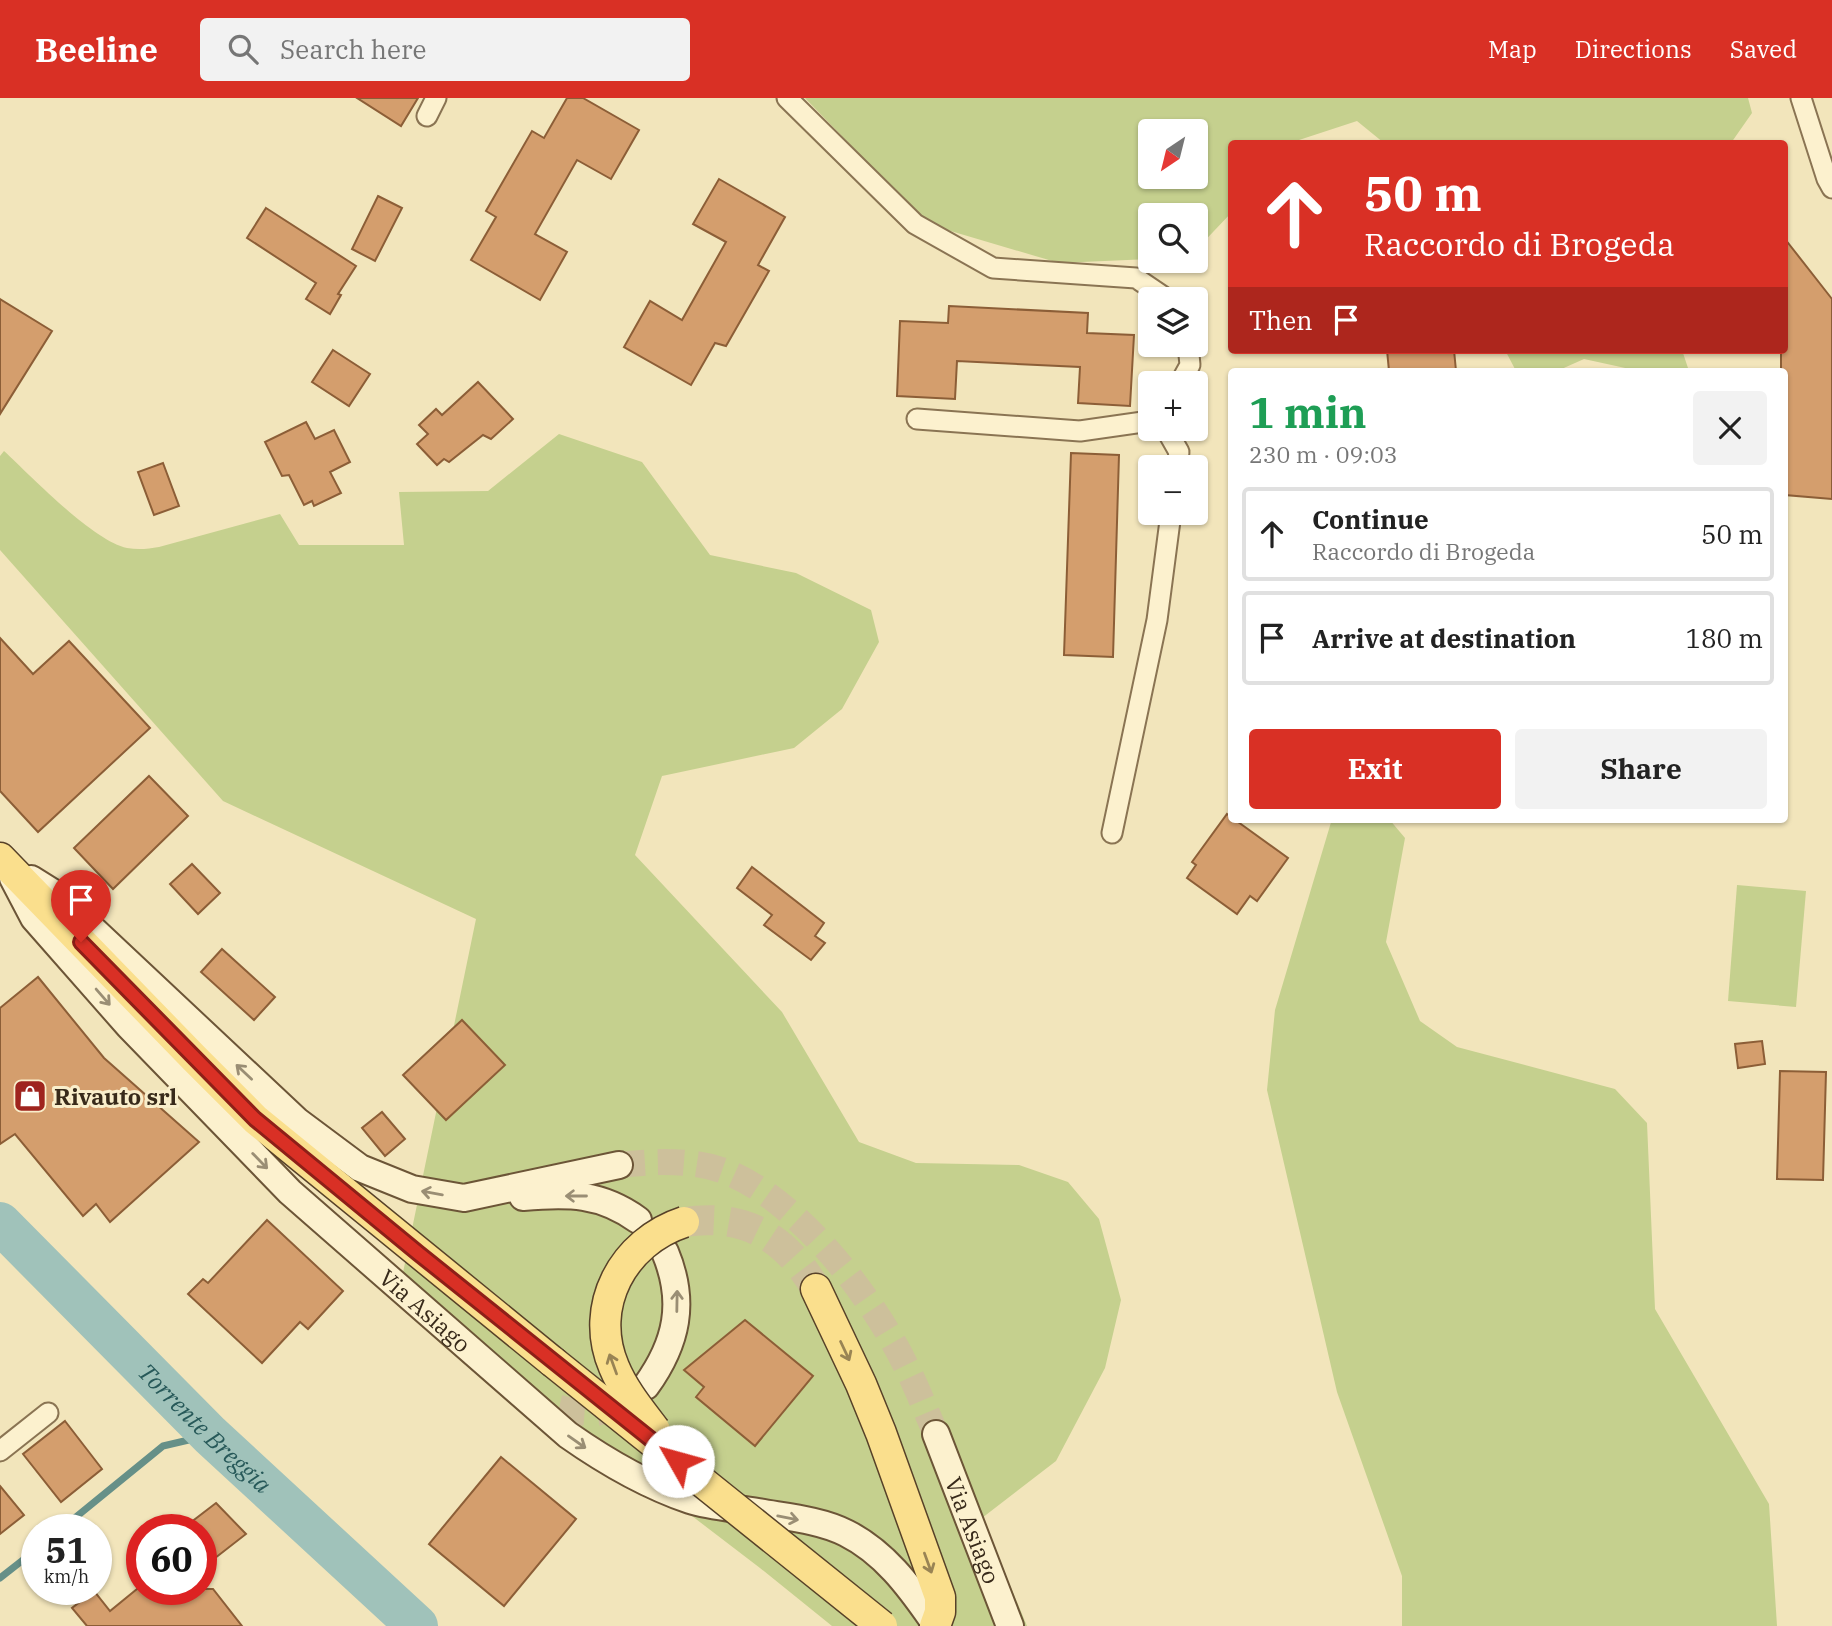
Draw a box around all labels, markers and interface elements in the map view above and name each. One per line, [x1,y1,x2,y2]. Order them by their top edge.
search box [200,18,690,81]
text: Beeline [35,28,158,71]
icon: search [224,30,262,68]
text: Search here [280,32,426,66]
text: Map [1488,33,1537,65]
text: Directions [1575,33,1692,65]
text: Saved [1730,33,1797,65]
north arrow [1138,119,1208,189]
map controls [1138,119,1208,525]
text: 50 m [1364,161,1482,224]
icon: ahead [1249,168,1340,259]
button: search [1138,203,1208,273]
text: Raccordo di Brogeda [1364,223,1675,265]
button: layers [1138,287,1208,357]
icon: arrive [1327,301,1365,339]
text: Then [1249,303,1313,337]
button: + [1138,371,1208,441]
text: 1 min [1249,385,1367,440]
button: close [1693,391,1767,465]
text: 230 m · 09:03 [1249,439,1398,469]
button: − [1138,455,1208,525]
text: Continue [1312,502,1429,536]
icon: ahead [1253,515,1291,553]
text: 50 m [1701,517,1763,551]
text: Raccordo di Brogeda [1312,536,1535,566]
icon: arrive [1253,619,1291,657]
text: Arrive at destination [1312,621,1576,655]
text: 180 m [1685,621,1763,655]
button: Exit [1249,729,1501,809]
button: Share [1515,729,1767,809]
pin [51,870,111,942]
icon: arrive [62,881,100,919]
one-way arrow [95,988,111,1006]
one-way arrow [235,1064,253,1080]
shop icon: Rivauto srl [11,1077,49,1115]
place label: Rivauto srl [54,1081,177,1111]
one-way arrow [251,1153,268,1170]
one-way arrow [421,1185,444,1199]
one-way arrow [565,1189,588,1203]
street label: Via Asiago [373,1262,477,1358]
one-way arrow [670,1290,683,1313]
one-way arrow [839,1340,852,1361]
one-way arrow [606,1354,619,1376]
water label: Torrente Breggia [132,1356,278,1500]
position arrow [641,1424,715,1498]
one-way arrow [567,1435,586,1449]
street label: Via Asiago [939,1472,1007,1588]
one-way arrow [776,1512,799,1525]
speed limit sign: 60 [126,1514,217,1605]
text: 51 [45,1527,88,1573]
one-way arrow [922,1551,935,1573]
text: km/h [44,1565,89,1588]

